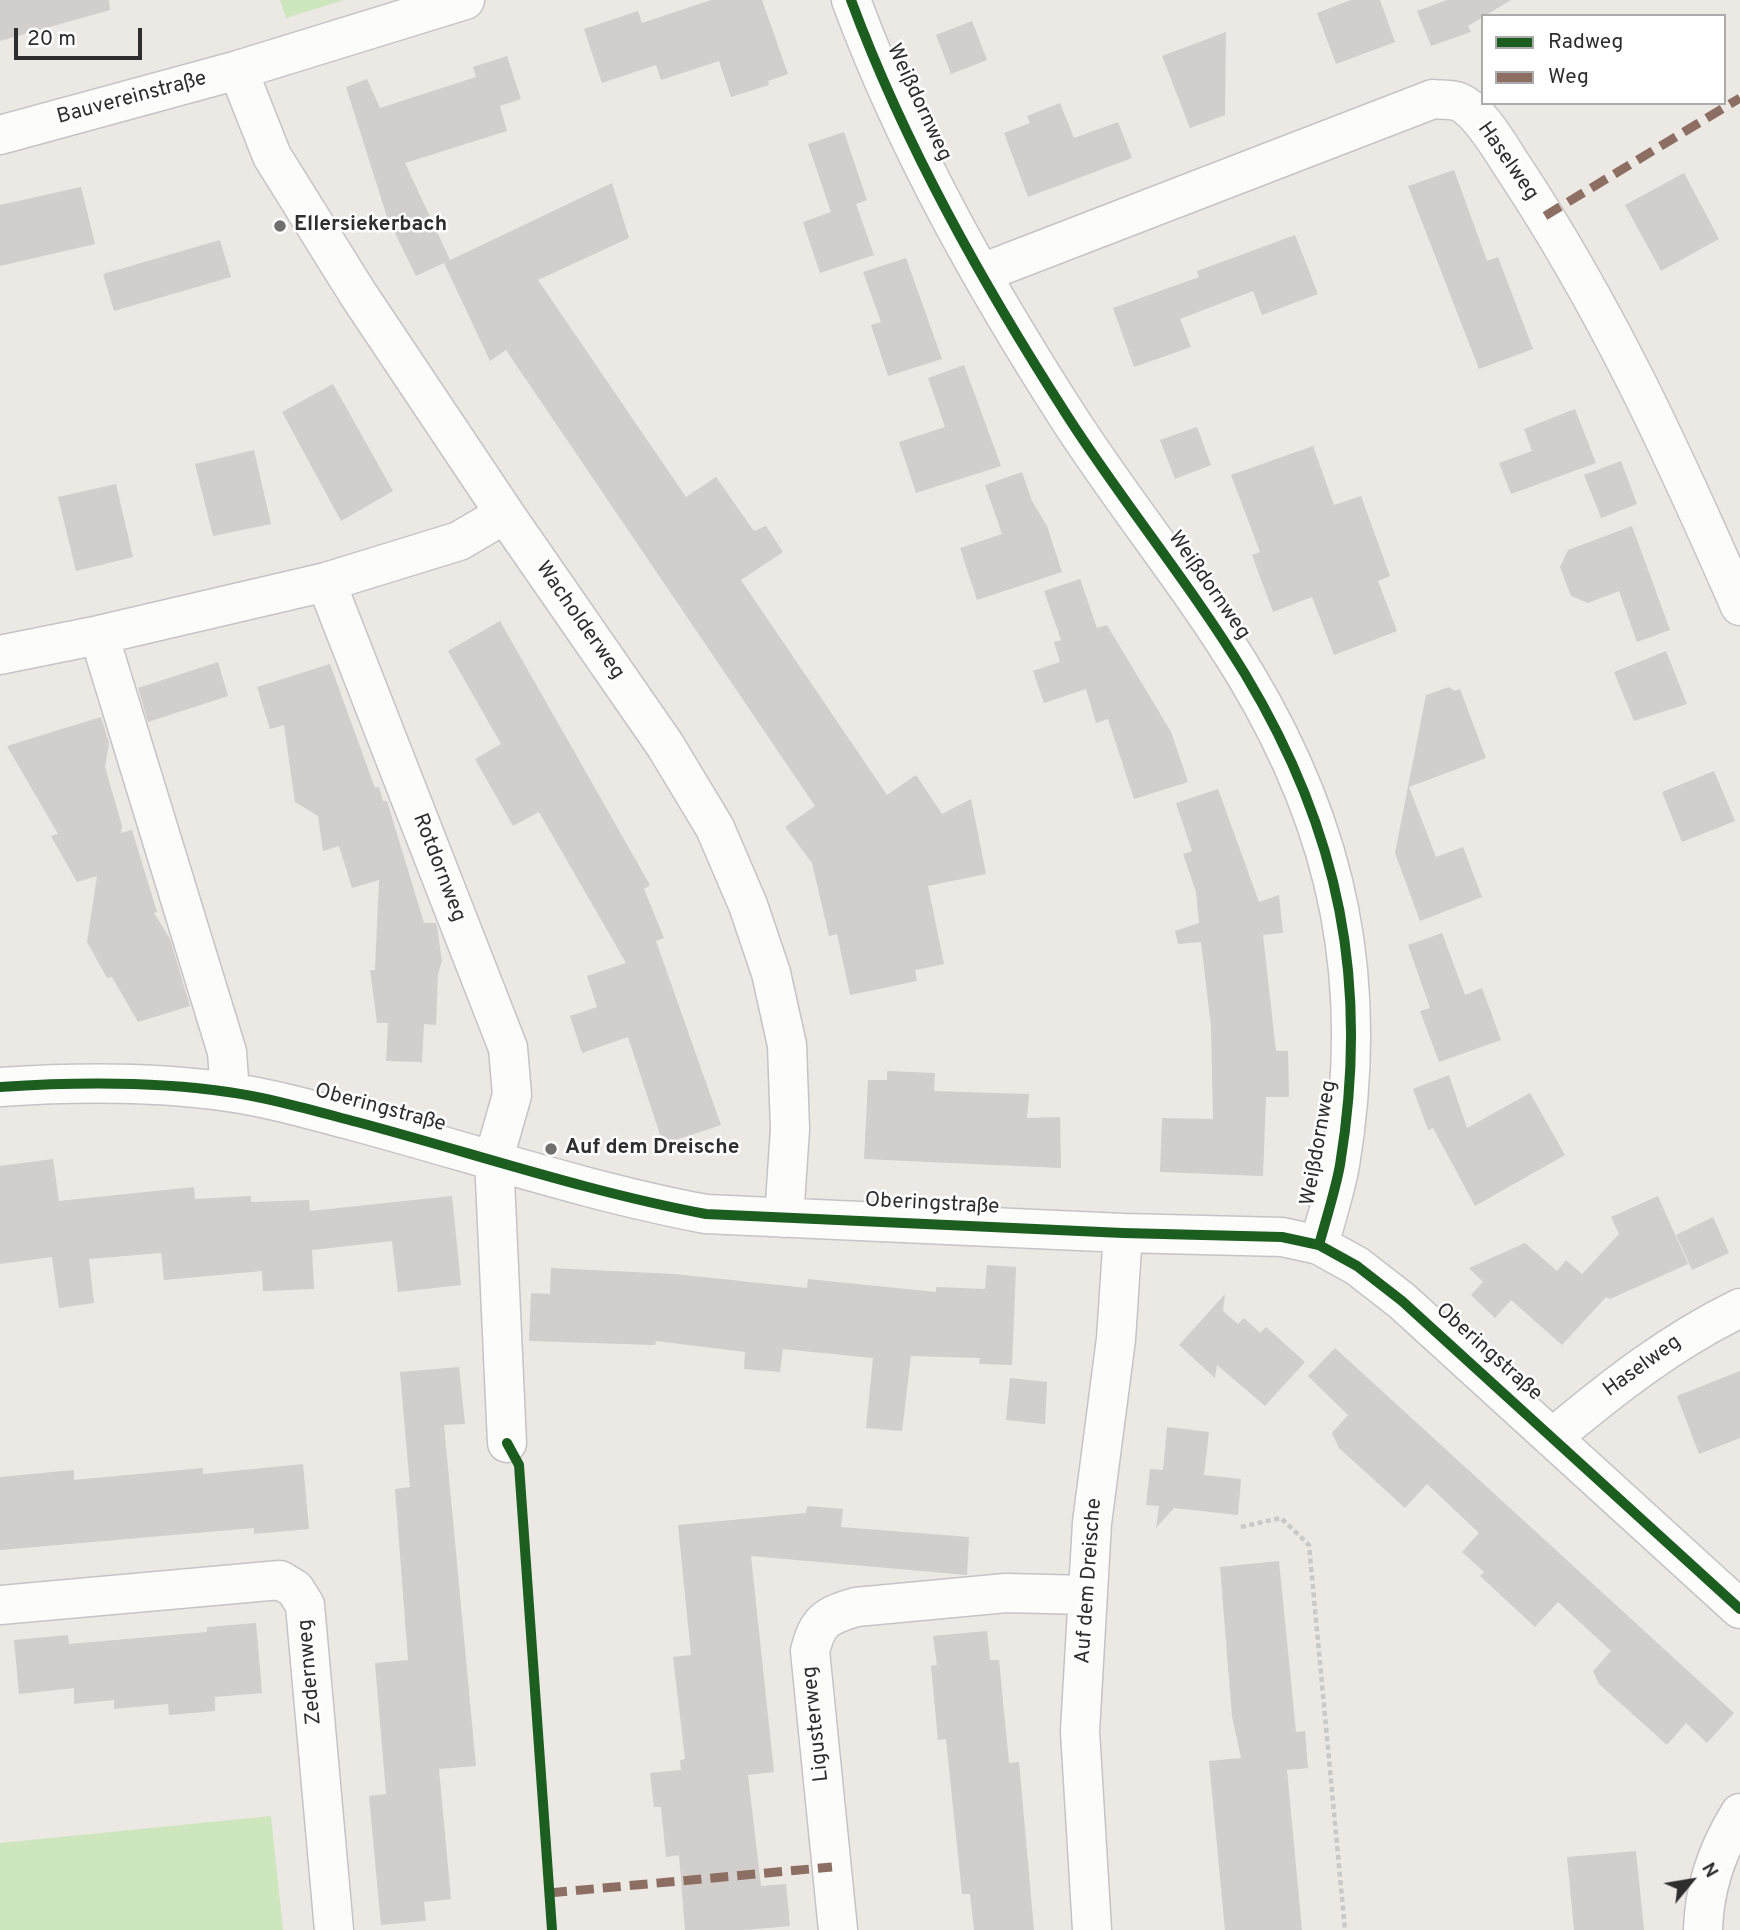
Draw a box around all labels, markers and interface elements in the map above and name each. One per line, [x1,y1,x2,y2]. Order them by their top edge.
scale bar [18,14,145,58]
legend [1481,14,1726,105]
text: 20 m [27,26,76,53]
text: Radweg [1548,29,1623,56]
street label: Weißdornweg [880,40,956,166]
text: Weg [1548,64,1589,91]
street label: Bauvereinstraße [54,67,210,131]
street label: Haselweg [1471,118,1543,206]
place label: Ellersiekerbach [294,213,447,239]
marker: Ellersiekerbach [272,218,288,234]
street label: Weißdornweg [1161,527,1255,645]
street label: Wacholderweg [529,557,629,685]
street label: Rotdornweg [406,810,470,926]
street label: Weißdornweg [1297,1078,1343,1208]
street label: Oberingstraße [312,1079,448,1139]
place label: Auf dem Dreische [565,1136,739,1162]
marker: Auf dem Dreische [543,1141,559,1157]
street label: Oberingstraße [864,1189,1000,1221]
street label: Oberingstraße [1429,1299,1547,1407]
street label: Haselweg [1599,1330,1687,1404]
street label: Auf dem Dreische [1072,1497,1108,1665]
street label: Zedernweg [294,1618,328,1726]
street label: Ligusterweg [798,1665,836,1783]
north arrow [1656,1846,1726,1916]
text: N [1695,1859,1723,1882]

